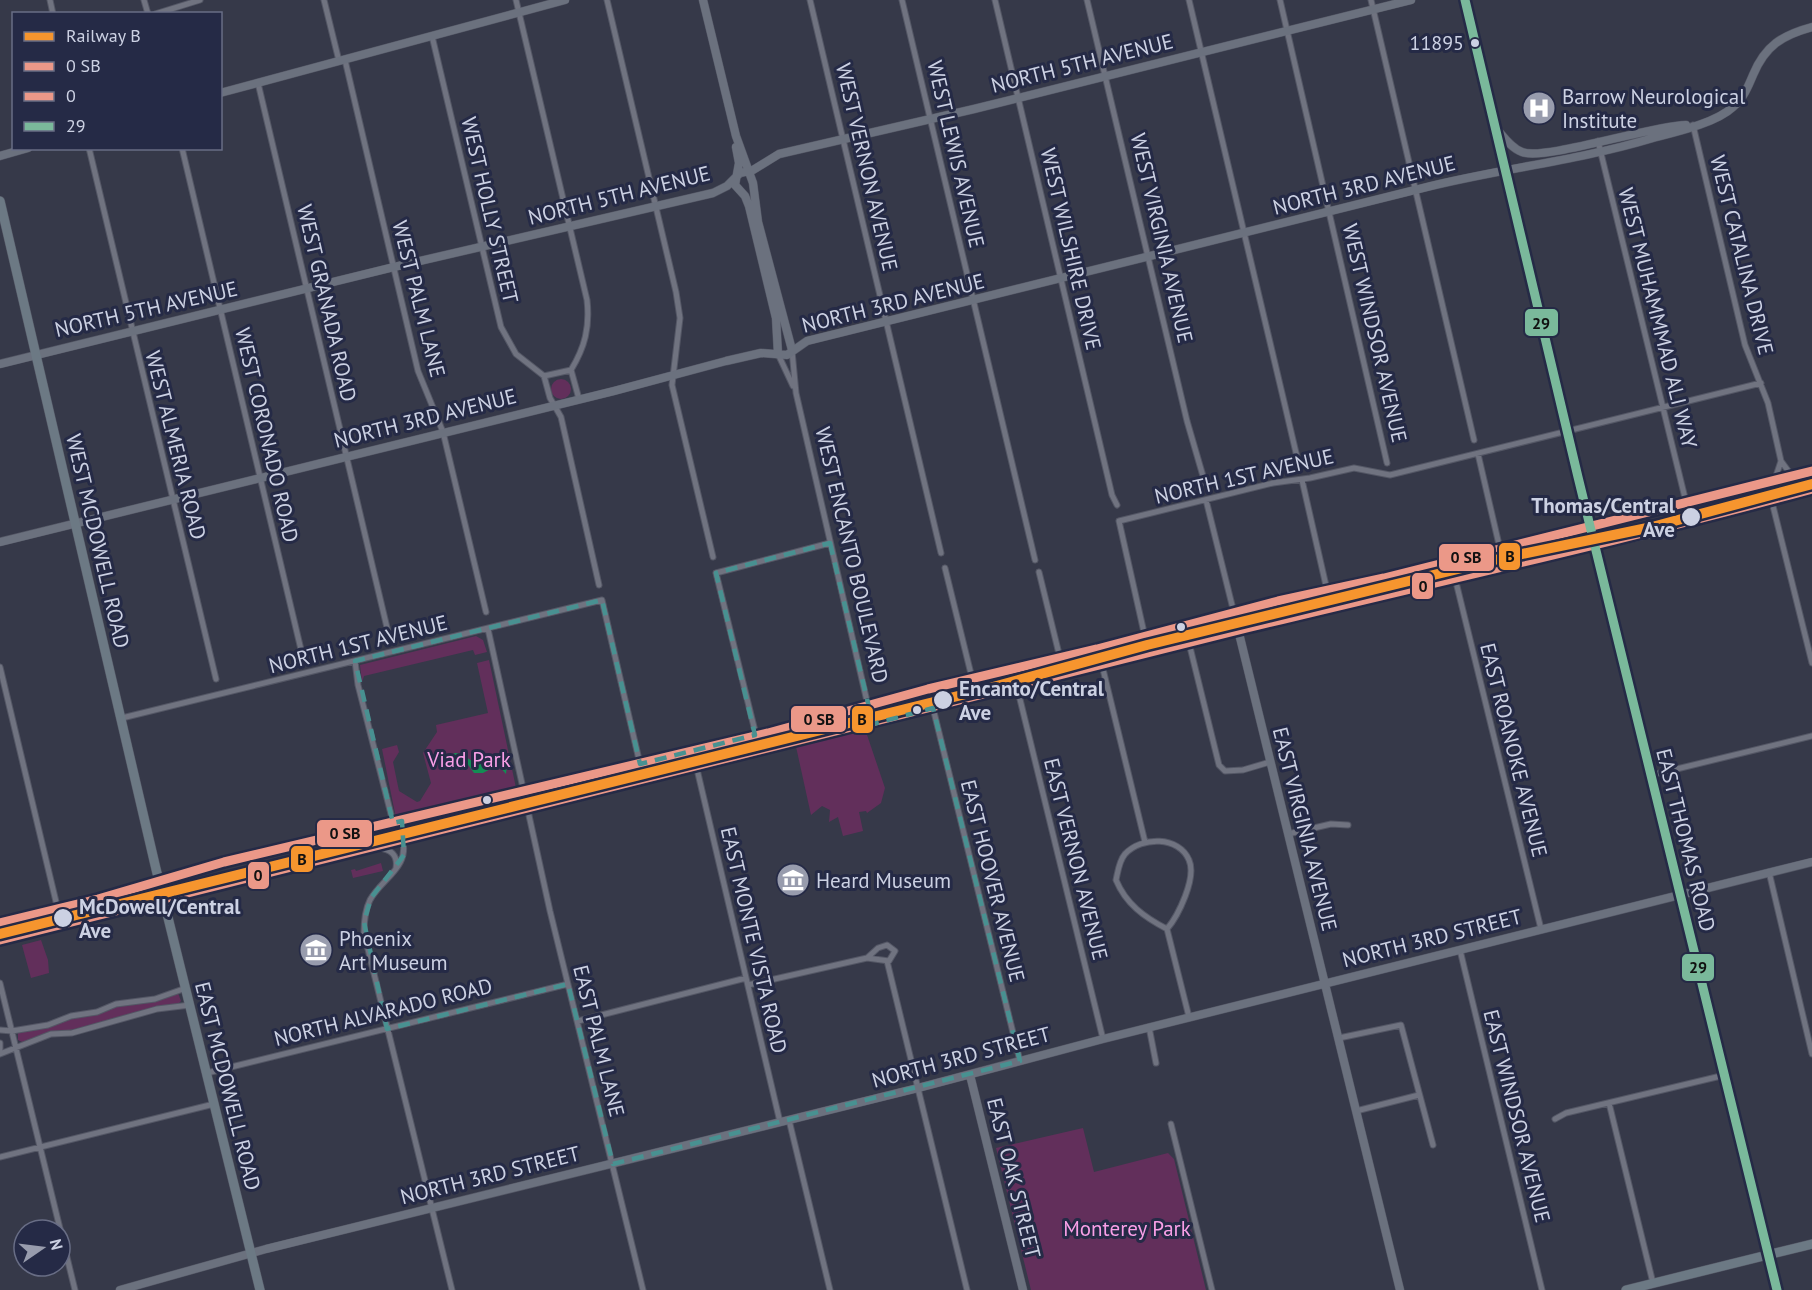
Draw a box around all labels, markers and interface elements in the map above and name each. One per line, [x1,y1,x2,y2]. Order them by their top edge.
legend [12,12,222,150]
text: Railway B [66,24,141,47]
street label: NORTH 5TH AVENUE [988,27,1176,99]
place label: 11895 [1410,30,1464,56]
marker: 11895 [1469,37,1481,49]
text: 0 SB [66,54,101,77]
street label: WEST LEWIS AVENUE [921,58,991,250]
street label: WEST VERNON AVENUE [830,60,904,274]
place label: Barrow Neurological Institute [1562,83,1745,134]
text: 0 [66,84,76,107]
hospital icon: Barrow Neurological Institute [1521,90,1557,126]
text: 29 [66,114,86,137]
street label: WEST HOLLY STREET [455,114,525,306]
street label: WEST VIRGINIA AVENUE [1125,131,1199,345]
street label: WEST WILSHIRE DRIVE [1035,145,1107,353]
street label: NORTH 3RD AVENUE [1270,149,1458,221]
street label: WEST CATALINA DRIVE [1704,152,1780,358]
street label: NORTH 5TH AVENUE [525,159,713,231]
street label: WEST MUHAMMMAD ALI WAY [1613,185,1704,451]
street label: WEST GRANADA ROAD [291,202,363,404]
street label: WEST PALM LANE [386,218,452,380]
street label: WEST WINDSOR AVENUE [1337,221,1413,445]
street label: NORTH 3RD AVENUE [799,267,987,339]
street label: NORTH 5TH AVENUE [52,275,240,343]
line badge: 29 [1524,308,1559,337]
text: 29 [1532,313,1550,333]
street label: WEST CORONADO ROAD [229,325,305,545]
street label: WEST ALMERIA ROAD [139,348,213,542]
street label: NORTH 3RD AVENUE [331,382,519,454]
street label: WEST ENCANTO BOULEVARD [809,424,895,686]
street label: WEST MCDOWELL ROAD [60,431,136,651]
street label: NORTH 1ST AVENUE [1152,442,1336,510]
place label: Thomas/Central Ave [1531,492,1676,543]
marker: Thomas/Central Ave [1680,506,1702,528]
line badge: B [1498,542,1521,571]
line badge: 0 SB [1438,543,1495,572]
text: B [1505,546,1515,566]
text: 0 SB [1450,547,1482,567]
line badge: 0 [1411,572,1434,600]
text: 0 [1418,576,1428,596]
street label: NORTH 1ST AVENUE [266,609,450,679]
unlabelled marker [1175,621,1187,633]
street label: EAST ROANOKE AVENUE [1474,640,1554,860]
place label: Encanto/Central Ave [959,675,1105,726]
marker: Encanto/Central Ave [932,689,954,711]
unlabelled marker [911,704,923,716]
line badge: 0 SB [790,705,847,733]
line badge: B [851,705,874,734]
text: 0 SB [803,709,835,729]
text: B [857,709,867,729]
street label: EAST VIRGINIA AVENUE [1267,724,1343,934]
park label: Viad Park [426,746,511,773]
street label: EAST THOMAS ROAD [1650,746,1722,934]
street label: EAST VERNON AVENUE [1038,755,1114,963]
street label: EAST HOOVER AVENUE [955,777,1031,985]
unlabelled marker [481,794,493,806]
line badge: 0 SB [316,819,373,848]
text: 0 SB [329,823,361,843]
street label: EAST MONTE VISTA ROAD [715,824,793,1056]
line badge: B [290,845,314,873]
text: B [297,849,307,869]
line badge: 0 [247,861,270,890]
museum icon: Heard Museum [775,862,811,898]
text: 0 [253,865,263,885]
place label: Heard Museum [816,867,951,894]
place label: McDowell/Central Ave [79,893,241,944]
street label: NORTH 3RD STREET [1340,903,1525,973]
marker: McDowell/Central Ave [52,907,74,929]
place label: Phoenix Art Museum [339,925,448,976]
museum icon: Phoenix Art Museum [298,932,334,968]
line badge: 29 [1681,953,1715,982]
text: 29 [1689,957,1707,977]
street label: EAST PALM LANE [567,962,631,1120]
street label: NORTH ALVARADO ROAD [271,972,495,1052]
street label: EAST MCDOWELL ROAD [189,979,267,1193]
street label: EAST WINDSOR AVENUE [1477,1007,1557,1225]
street label: NORTH 3RD STREET [869,1020,1054,1094]
street label: EAST OAK STREET [981,1095,1047,1261]
street label: NORTH 3RD STREET [398,1140,583,1210]
park label: Monterey Park [1063,1215,1191,1242]
north arrow [12,1218,72,1278]
text: N [46,1237,68,1252]

